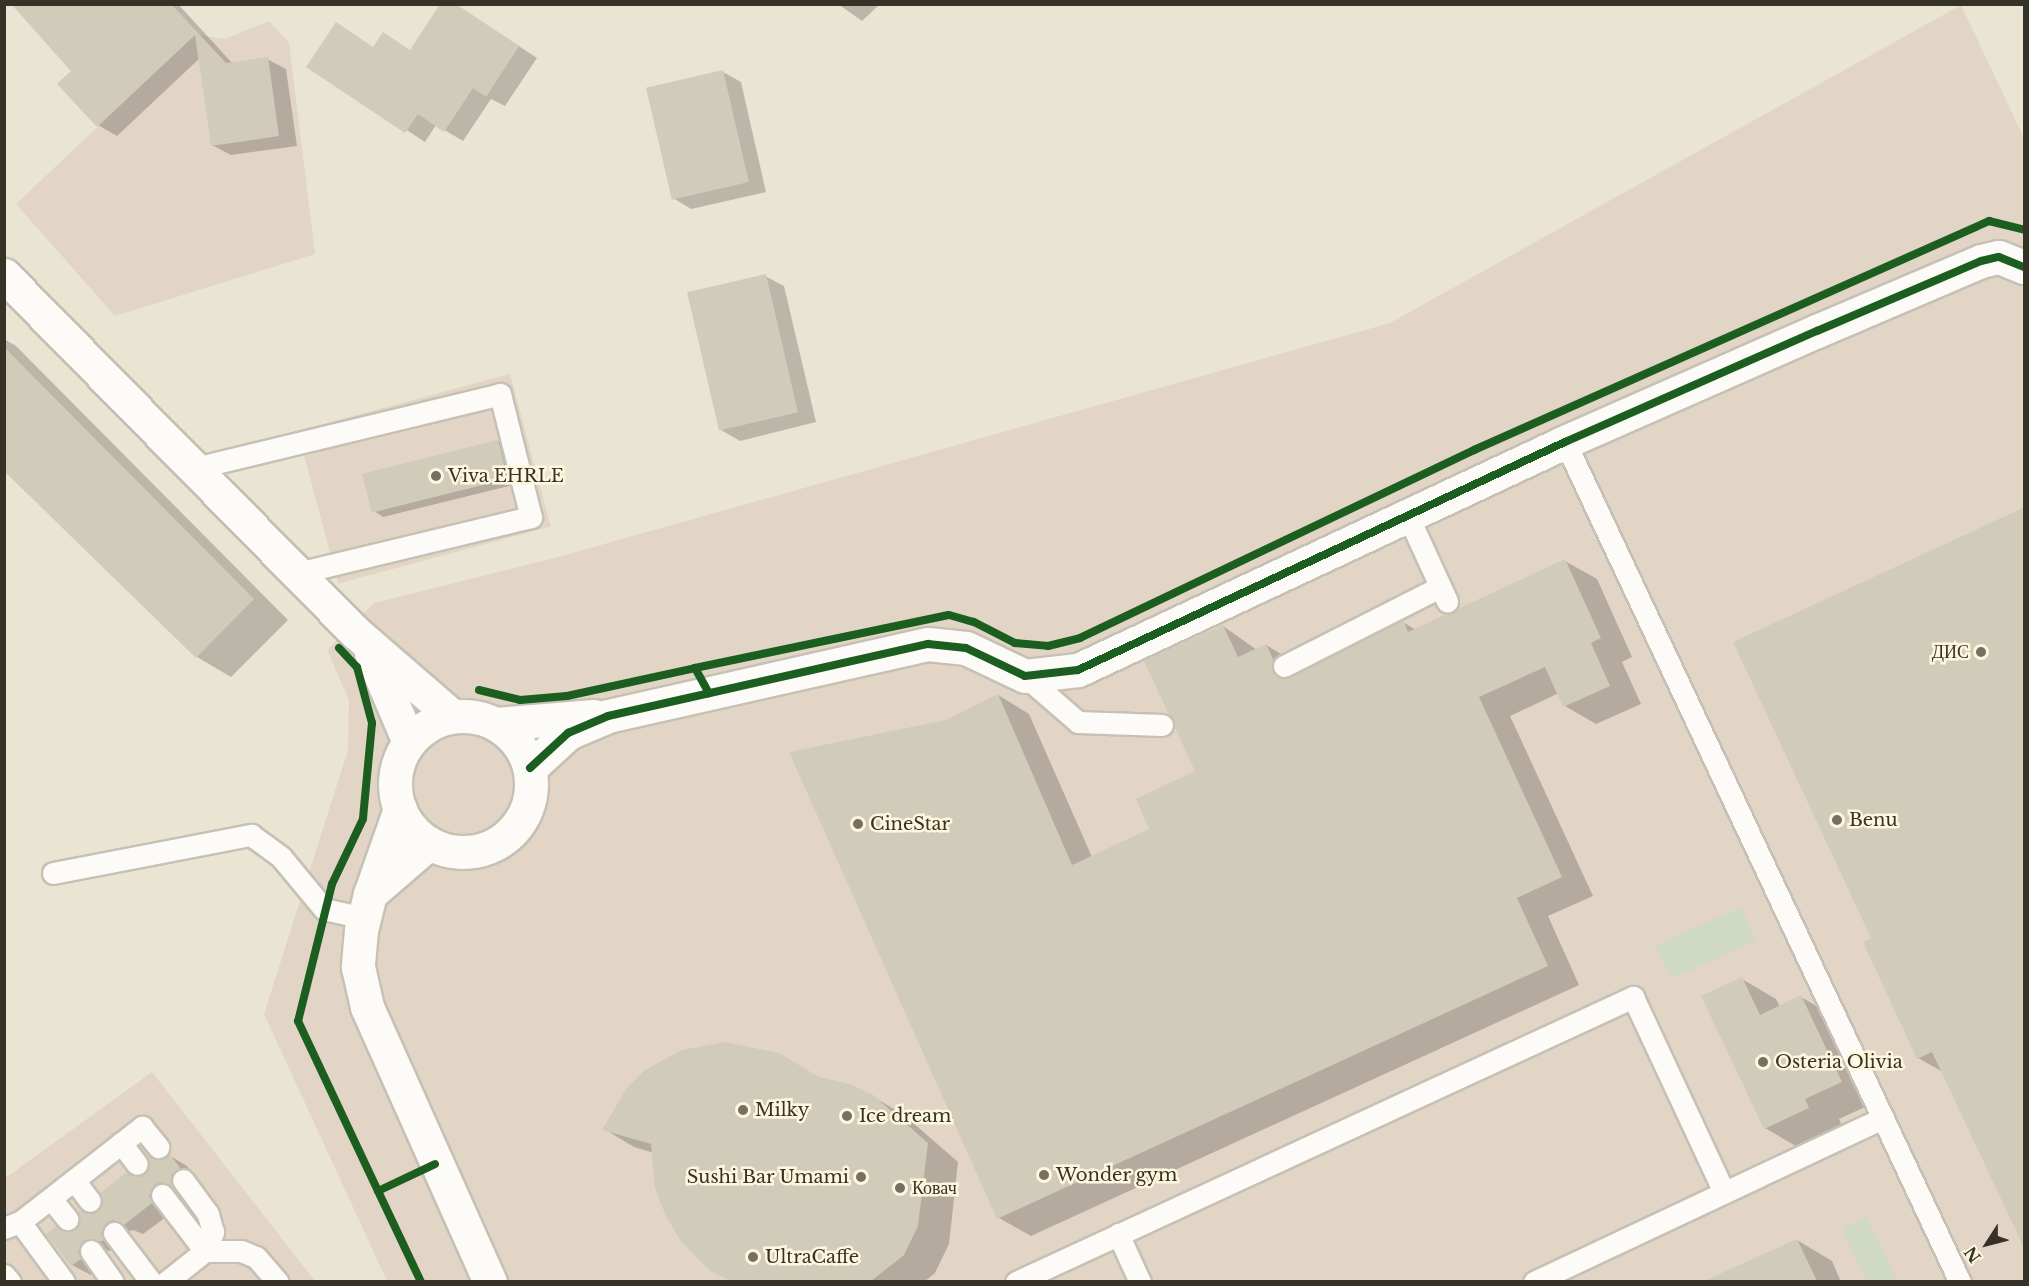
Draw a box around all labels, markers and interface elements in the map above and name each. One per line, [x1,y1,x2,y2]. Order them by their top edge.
place label: Viva EHRLE [448,465,564,487]
marker: Viva EHRLE [429,469,443,483]
place label: ДИС [1932,641,1969,663]
marker: ДИС [1974,645,1988,659]
place label: Benu [1849,809,1898,831]
place label: CineStar [870,813,950,835]
marker: Benu [1830,813,1844,827]
marker: CineStar [851,817,865,831]
place label: Osteria Olivia [1775,1051,1903,1073]
marker: Osteria Olivia [1756,1055,1770,1069]
place label: Milky [755,1099,809,1121]
marker: Milky [736,1103,750,1117]
place label: Ice dream [859,1105,951,1127]
marker: Ice dream [840,1109,854,1123]
place label: Wonder gym [1056,1164,1178,1186]
place label: Sushi Bar Umami [686,1166,849,1188]
marker: Wonder gym [1037,1168,1051,1182]
marker: Sushi Bar Umami [854,1170,868,1184]
place label: Ковач [912,1177,957,1199]
marker: Ковач [893,1181,907,1195]
north arrow [1957,1214,2017,1274]
text: N [1960,1243,1985,1267]
place label: UltraCaffe [765,1246,859,1268]
marker: UltraCaffe [746,1250,760,1264]

